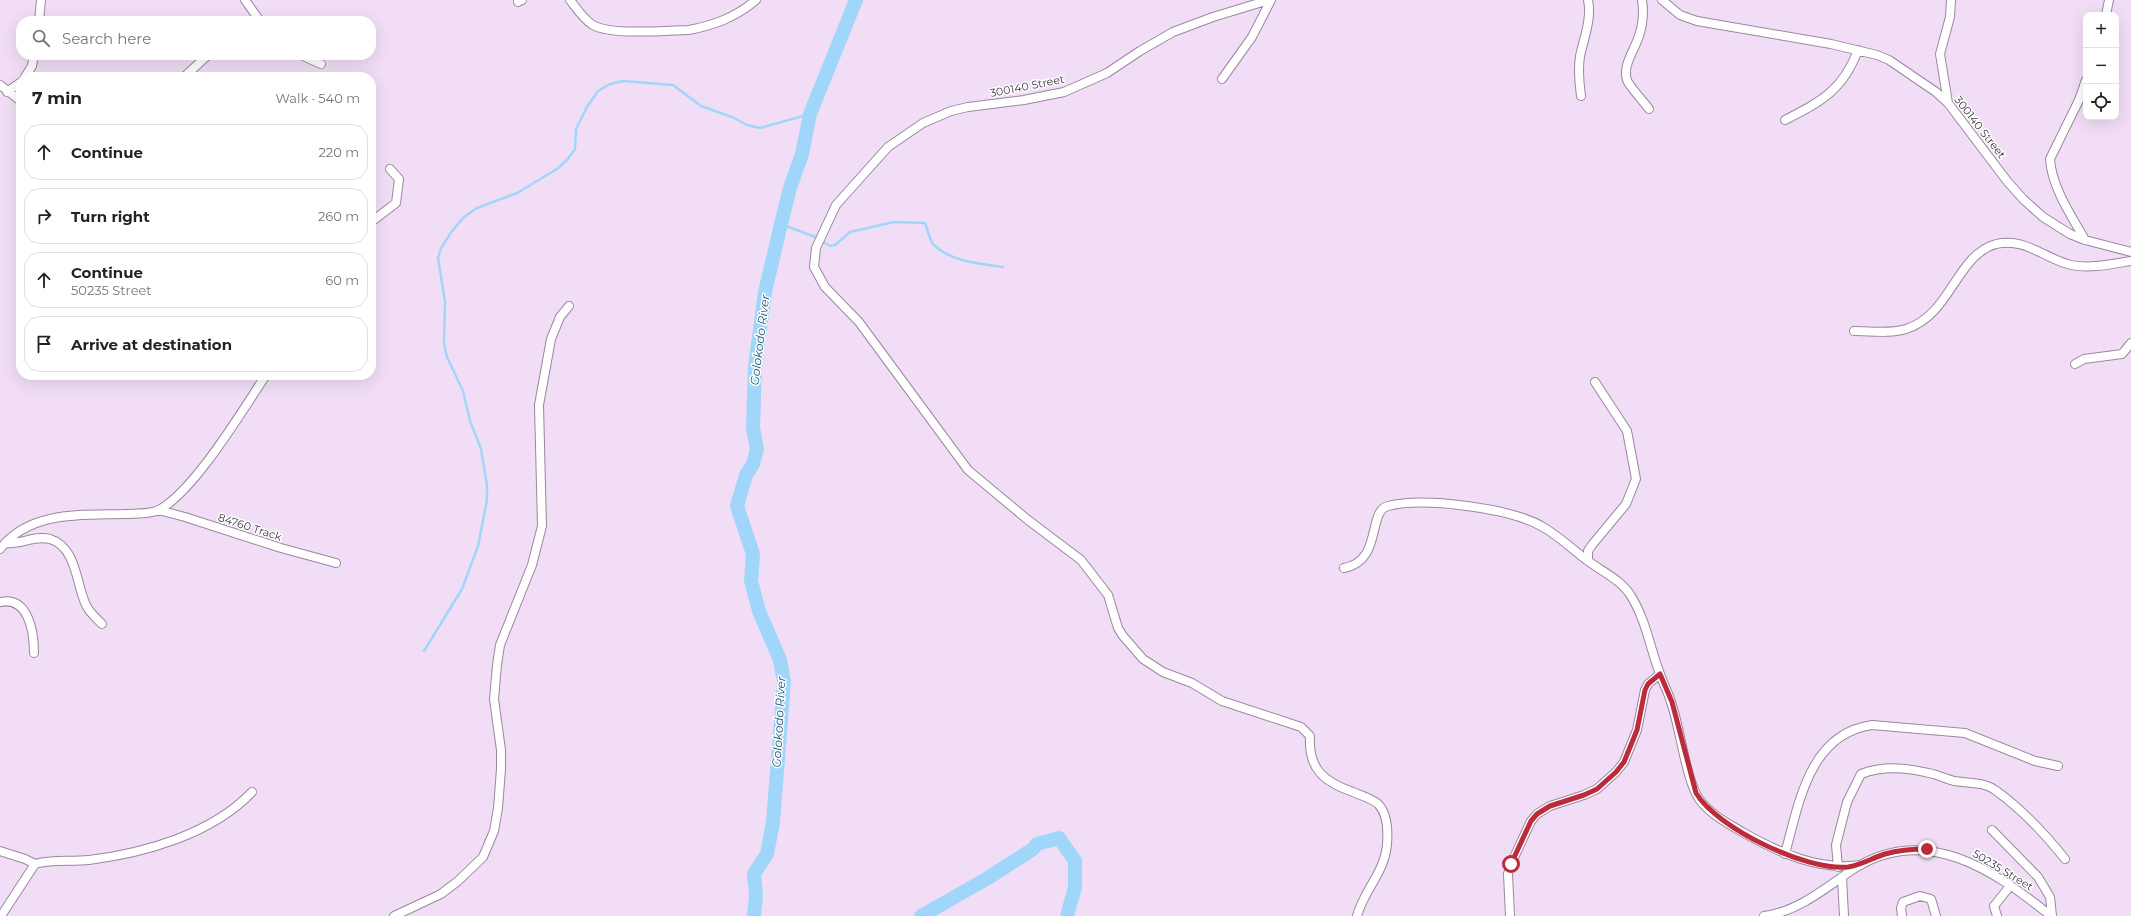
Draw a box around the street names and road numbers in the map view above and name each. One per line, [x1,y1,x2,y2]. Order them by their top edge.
street label: 300140 Street [989,72,1066,100]
street label: 300140 Street [1951,93,2009,161]
street label: 84760 Track [216,510,284,544]
street label: 50235 Street [1970,846,2036,894]

